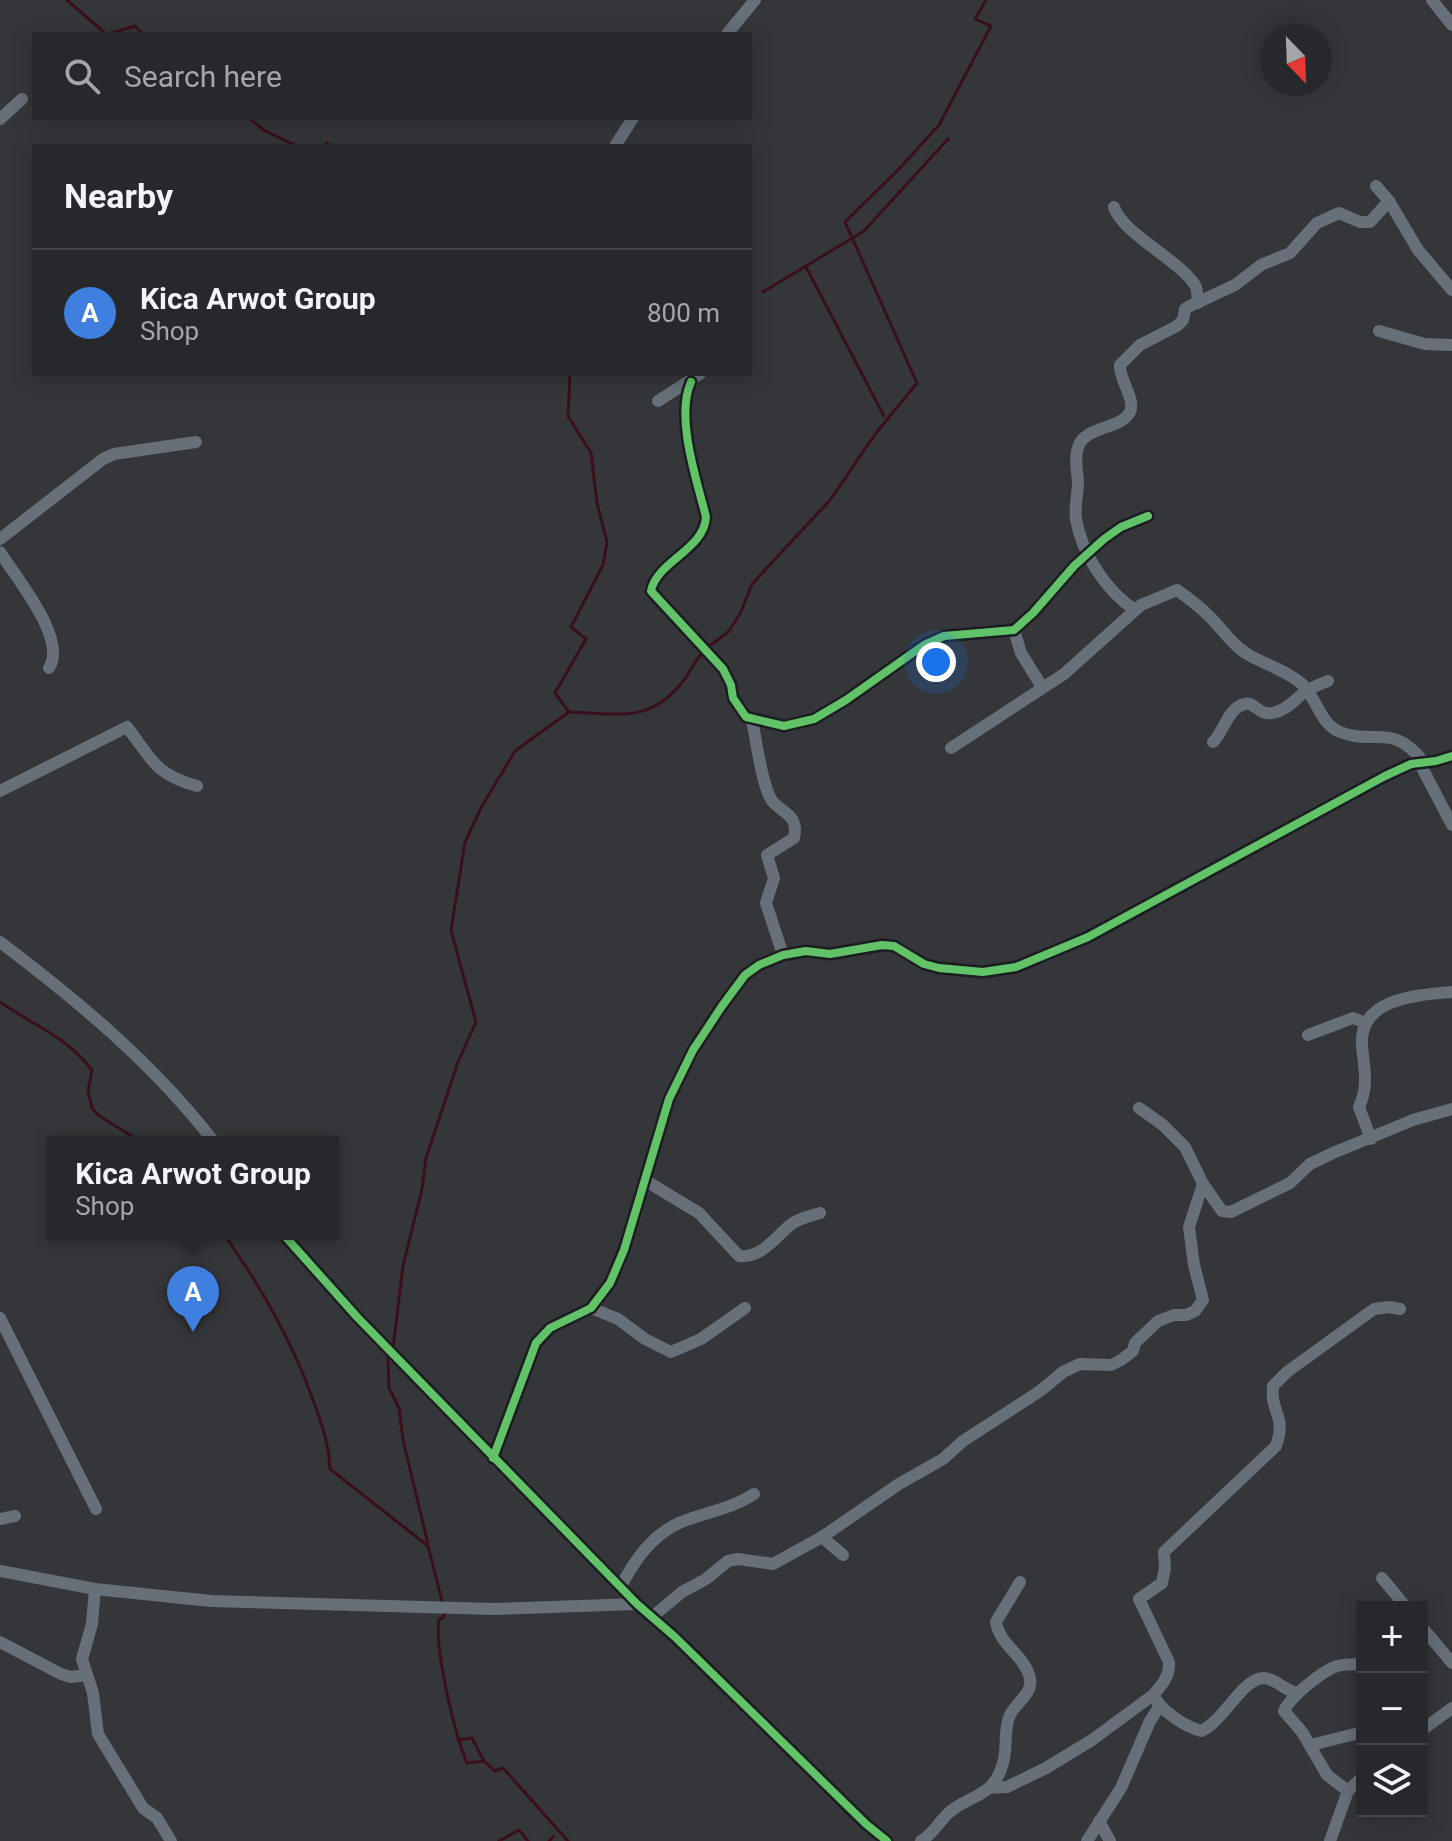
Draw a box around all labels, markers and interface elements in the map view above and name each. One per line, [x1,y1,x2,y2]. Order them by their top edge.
north arrow [1260,24,1332,96]
search box [32,32,752,120]
icon: search [60,54,104,98]
text: Search here [124,59,282,94]
text: Nearby [64,176,173,216]
text: Kica Arwot Group [140,281,376,316]
text: A [81,298,99,328]
text: 800 m [647,298,720,328]
text: Shop [140,316,199,346]
your location [916,642,956,682]
popup [47,1136,339,1240]
text: Kica Arwot Group [75,1156,311,1191]
text: Shop [75,1191,134,1221]
pin: A [167,1266,219,1332]
map controls [1356,1601,1428,1817]
button: + [1356,1601,1428,1673]
button: − [1356,1673,1428,1745]
button: layers [1356,1745,1428,1817]

